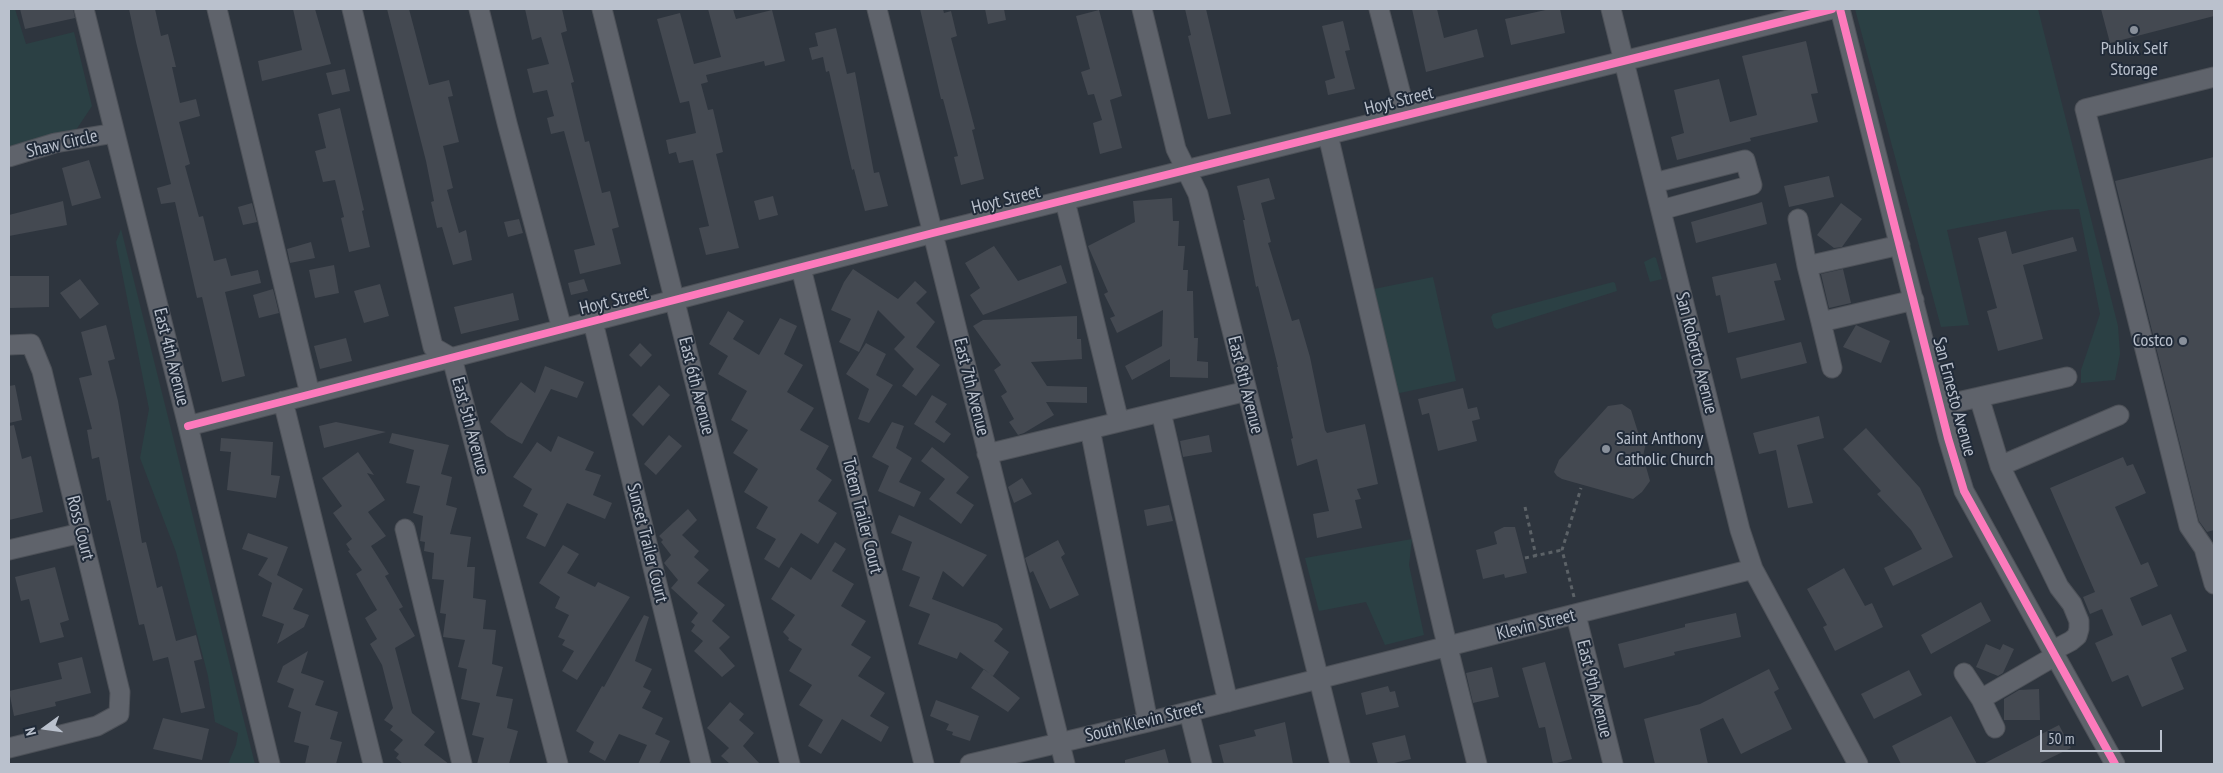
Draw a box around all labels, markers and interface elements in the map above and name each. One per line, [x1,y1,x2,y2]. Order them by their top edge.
marker: Publix Self Storage [2128,24,2140,36]
place label: Publix Self Storage [2101,38,2167,80]
street label: Hoyt Street [1362,82,1436,120]
street label: Shaw Circle [24,125,100,163]
street label: Hoyt Street [969,181,1043,219]
street label: Hoyt Street [577,282,651,320]
street label: San Roberto Avenue [1670,290,1722,416]
street label: East 4th Avenue [148,306,194,408]
place label: Costco [2133,330,2173,352]
street label: East 8th Avenue [1222,334,1268,436]
street label: East 6th Avenue [673,335,719,437]
street label: San Ernesto Avenue [1928,335,1980,459]
marker: Costco [2177,335,2189,347]
street label: East 7th Avenue [948,336,994,438]
street label: East 5th Avenue [447,375,493,477]
place label: Saint Anthony Catholic Church [1616,428,1713,470]
marker: Saint Anthony Catholic Church [1600,443,1612,455]
street label: Totem Trailer Court [837,456,887,576]
street label: Sunset Trailer Court [622,481,672,605]
street label: Ross Court [62,494,98,562]
street label: Klevin Street [1495,605,1577,645]
street label: East 9th Avenue [1571,638,1617,740]
street label: South Klevin Street [1083,697,1205,747]
north arrow [20,703,70,753]
scale bar [2043,720,2166,752]
text: N [21,726,40,737]
text: 50 m [2048,729,2074,748]

